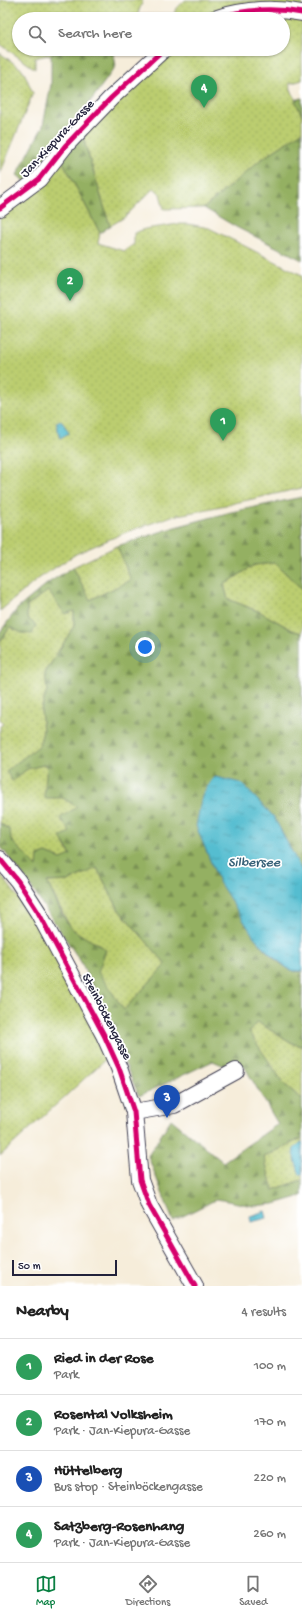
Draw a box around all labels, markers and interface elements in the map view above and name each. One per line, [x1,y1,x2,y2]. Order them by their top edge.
search box [12,12,290,56]
icon: search [26,23,48,45]
text: Search here [58,25,132,43]
pin: 4 [191,75,217,108]
street label: Jan-Kiepura-Gasse [18,97,98,181]
pin: 2 [57,268,83,301]
pin: 1 [210,408,236,441]
your location [135,637,155,657]
water label: Silbersee [228,855,281,872]
street label: Steinböckengasse [78,971,134,1063]
pin: 3 [154,1085,180,1118]
scale bar [12,1258,117,1277]
text: 50 m [18,1261,40,1273]
text: Nearby [16,1302,69,1322]
text: 4 results [242,1305,286,1320]
text: Ried in der Rose [54,1350,153,1368]
text: 1 [26,1359,32,1374]
text: 100 m [254,1359,286,1374]
text: Park [54,1368,79,1383]
text: Rosental Volksheim [54,1406,173,1424]
text: 2 [26,1415,32,1430]
text: 170 m [254,1415,286,1430]
text: Park · Jan-Kiepura-Gasse [54,1424,190,1439]
text: Hüttelberg [54,1462,122,1480]
text: 3 [26,1471,32,1486]
text: 220 m [254,1471,286,1486]
text: Bus stop · Steinböckengasse [54,1480,203,1495]
text: Satzberg-Rosenhang [54,1518,184,1536]
text: 4 [26,1527,32,1542]
text: 260 m [253,1527,286,1542]
text: Park · Jan-Kiepura-Gasse [54,1536,190,1551]
tab: Map [35,1573,57,1609]
tab: Directions [126,1573,170,1609]
tab: Saved [239,1573,267,1609]

